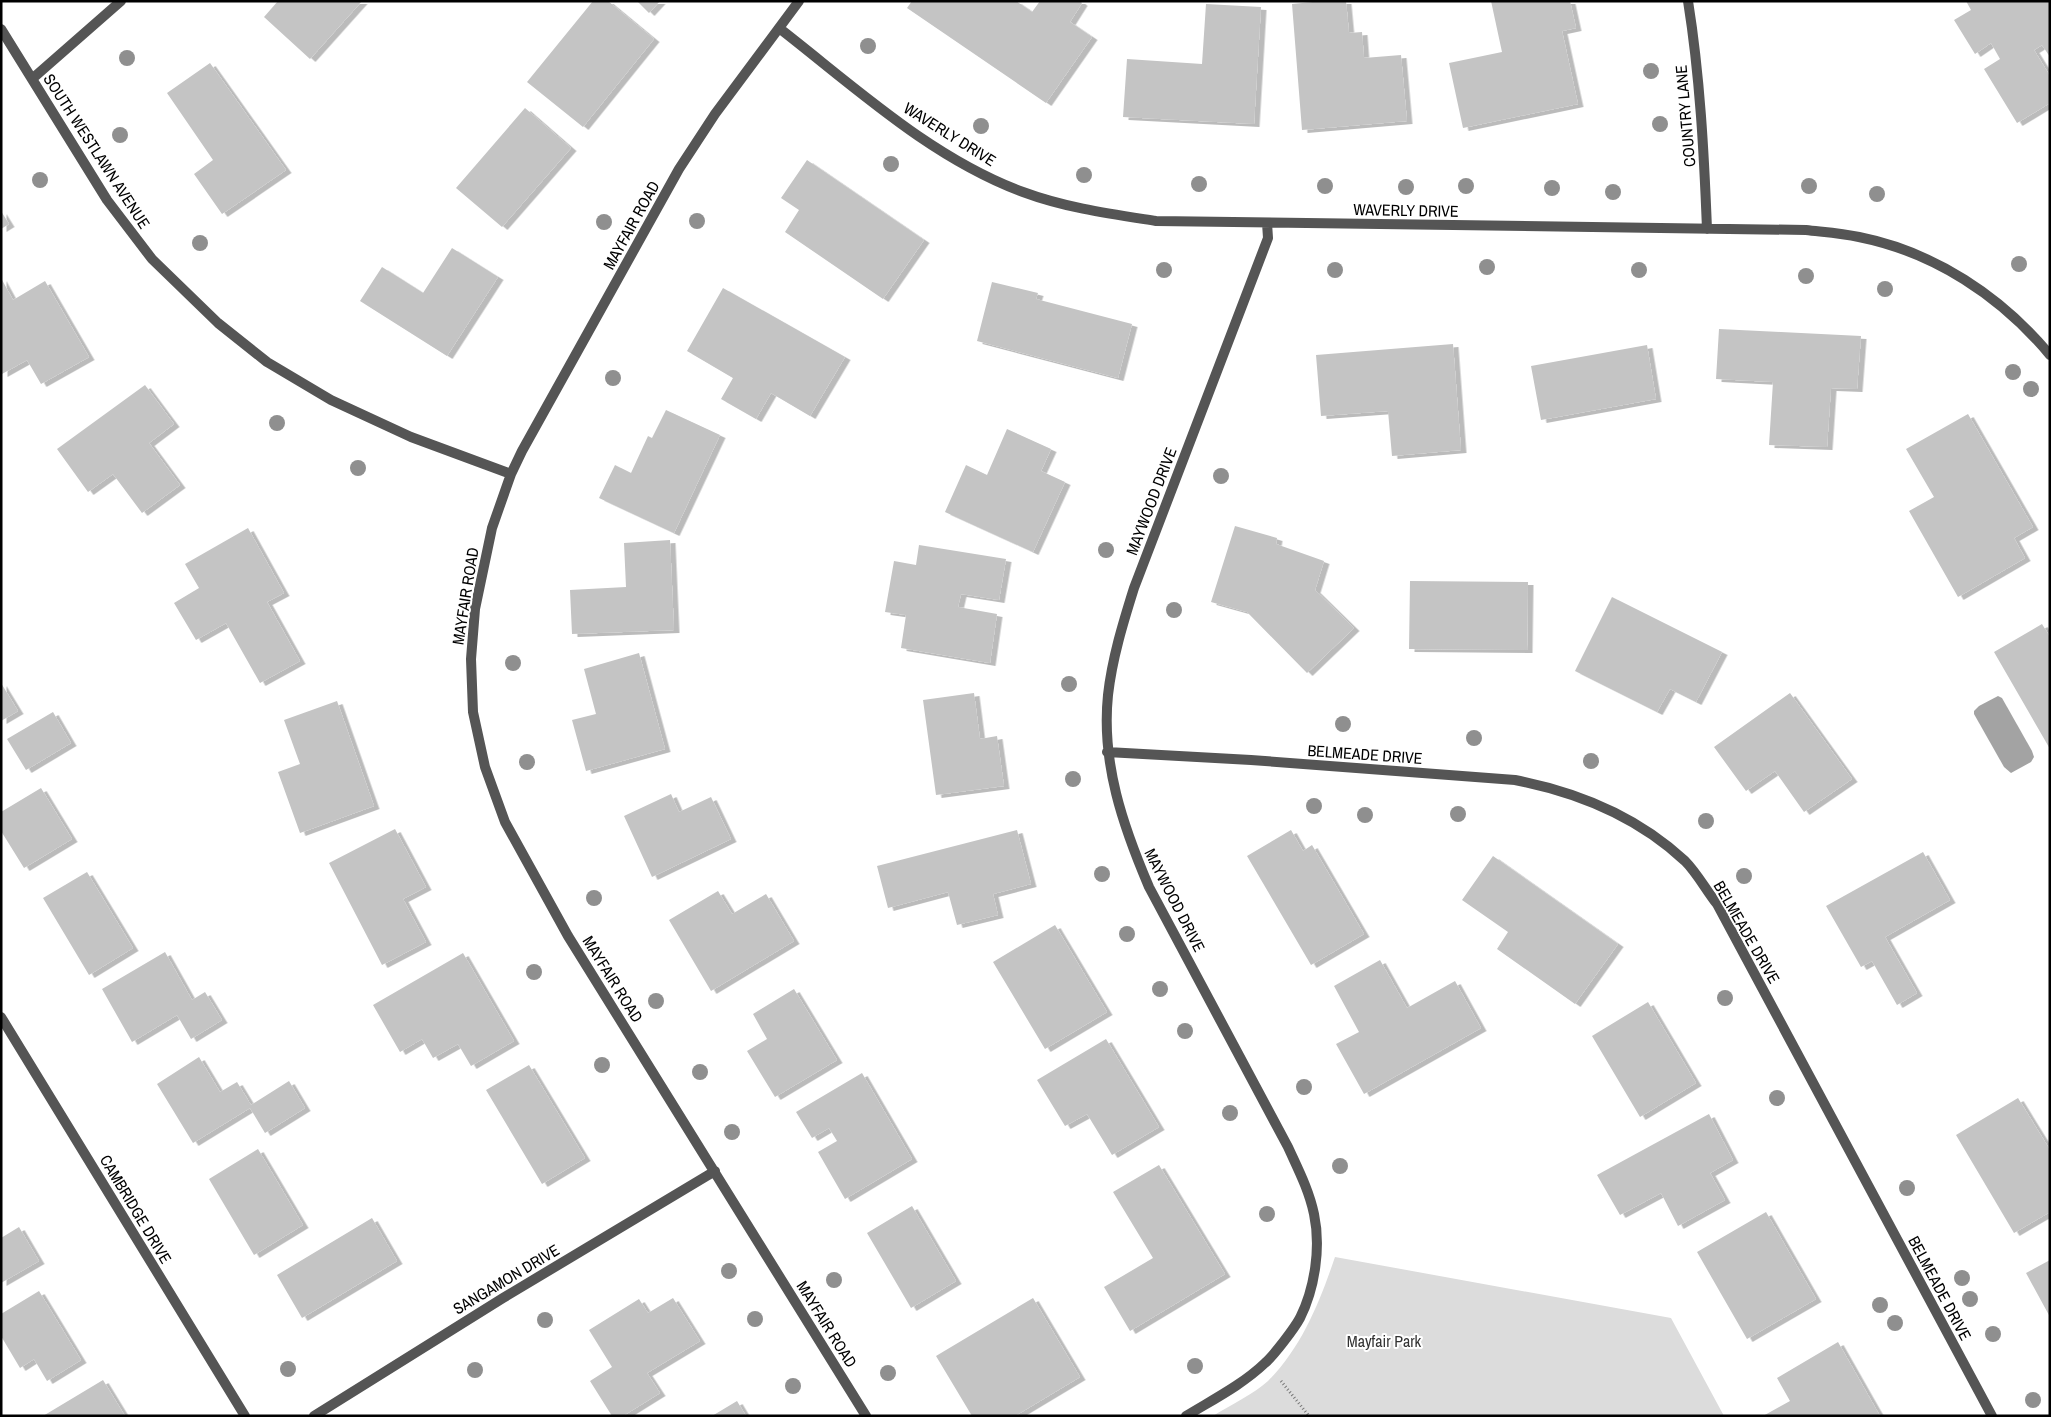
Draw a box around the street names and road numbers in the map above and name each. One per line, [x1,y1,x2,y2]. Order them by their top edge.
street label: COUNTRY LANE [1670,64,1700,168]
street label: SOUTH WESTLAWN AVENUE [39,69,155,233]
street label: WAVERLY DRIVE [900,97,1000,171]
street label: MAYFAIR ROAD [598,177,664,273]
street label: WAVERLY DRIVE [1353,198,1459,222]
street label: MAYWOOD DRIVE [1120,444,1182,558]
street label: MAYFAIR ROAD [446,546,484,646]
street label: BELMEADE DRIVE [1307,739,1423,769]
street label: MAYWOOD DRIVE [1139,844,1211,956]
street label: BELMEADE DRIVE [1709,877,1785,987]
street label: MAYFAIR ROAD [578,932,648,1026]
street label: CAMBRIDGE DRIVE [95,1151,177,1267]
street label: BELMEADE DRIVE [1903,1232,1977,1344]
street label: SANGAMON DRIVE [449,1239,563,1319]
street label: MAYFAIR ROAD [792,1277,862,1371]

